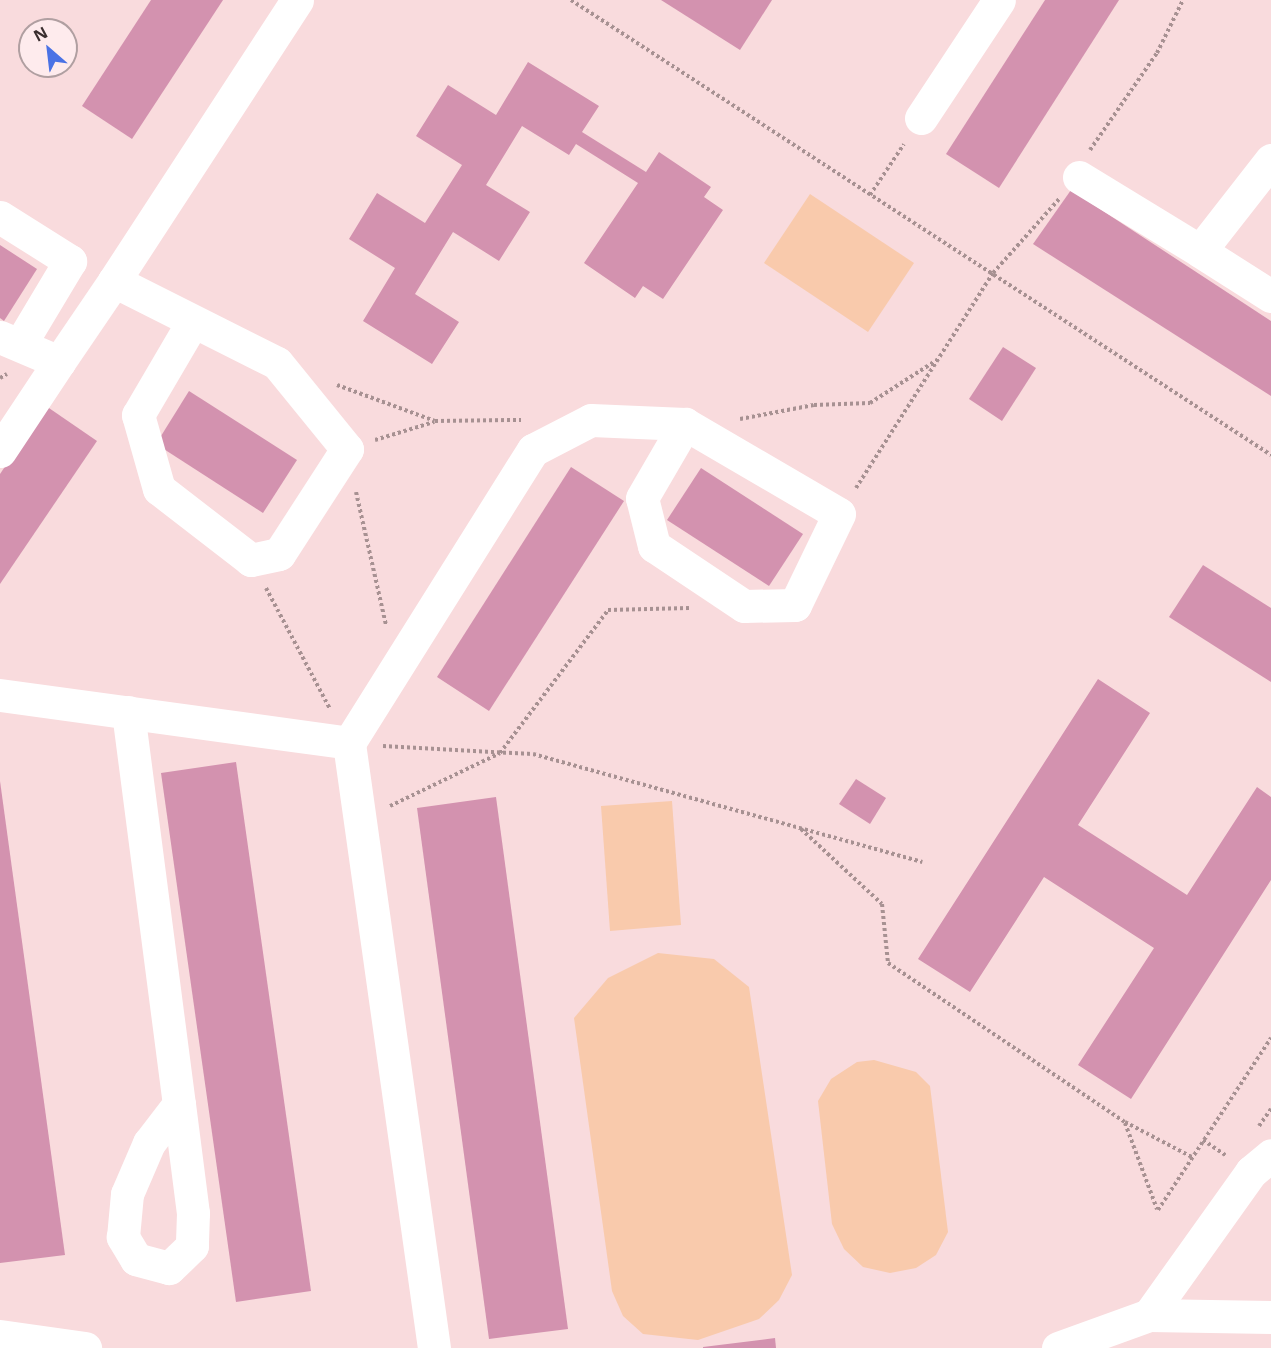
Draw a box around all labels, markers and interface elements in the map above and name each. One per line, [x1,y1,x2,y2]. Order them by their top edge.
north arrow [18,18,78,78]
text: N [30,21,51,47]

